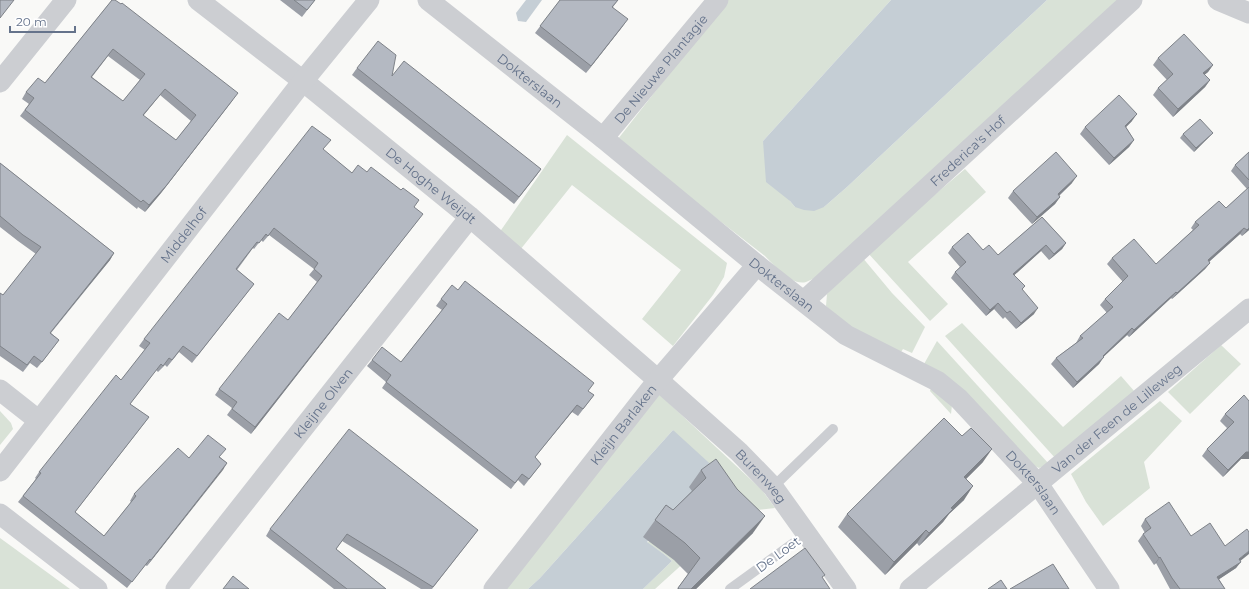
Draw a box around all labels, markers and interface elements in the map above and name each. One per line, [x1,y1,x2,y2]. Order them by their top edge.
scale bar [10,8,75,34]
street label: De Nieuwe Plantagie [610,11,711,127]
text: 20 m [16,14,47,29]
street label: Dokterslaan [494,50,566,111]
street label: Frederica's Hof [926,112,1009,190]
street label: De Hoghe Weijdt [383,144,480,227]
street label: Middelhof [157,203,210,266]
street label: Dokterslaan [746,254,818,315]
street label: Van der Feen de Lilleweg [1049,360,1185,477]
street label: Kleijne Olven [290,364,356,442]
street label: Kleijn Barlaken [587,381,660,468]
street label: Burenweg [732,446,790,506]
street label: Dokterslaan [1003,447,1064,518]
street label: De Loet [753,533,803,575]

